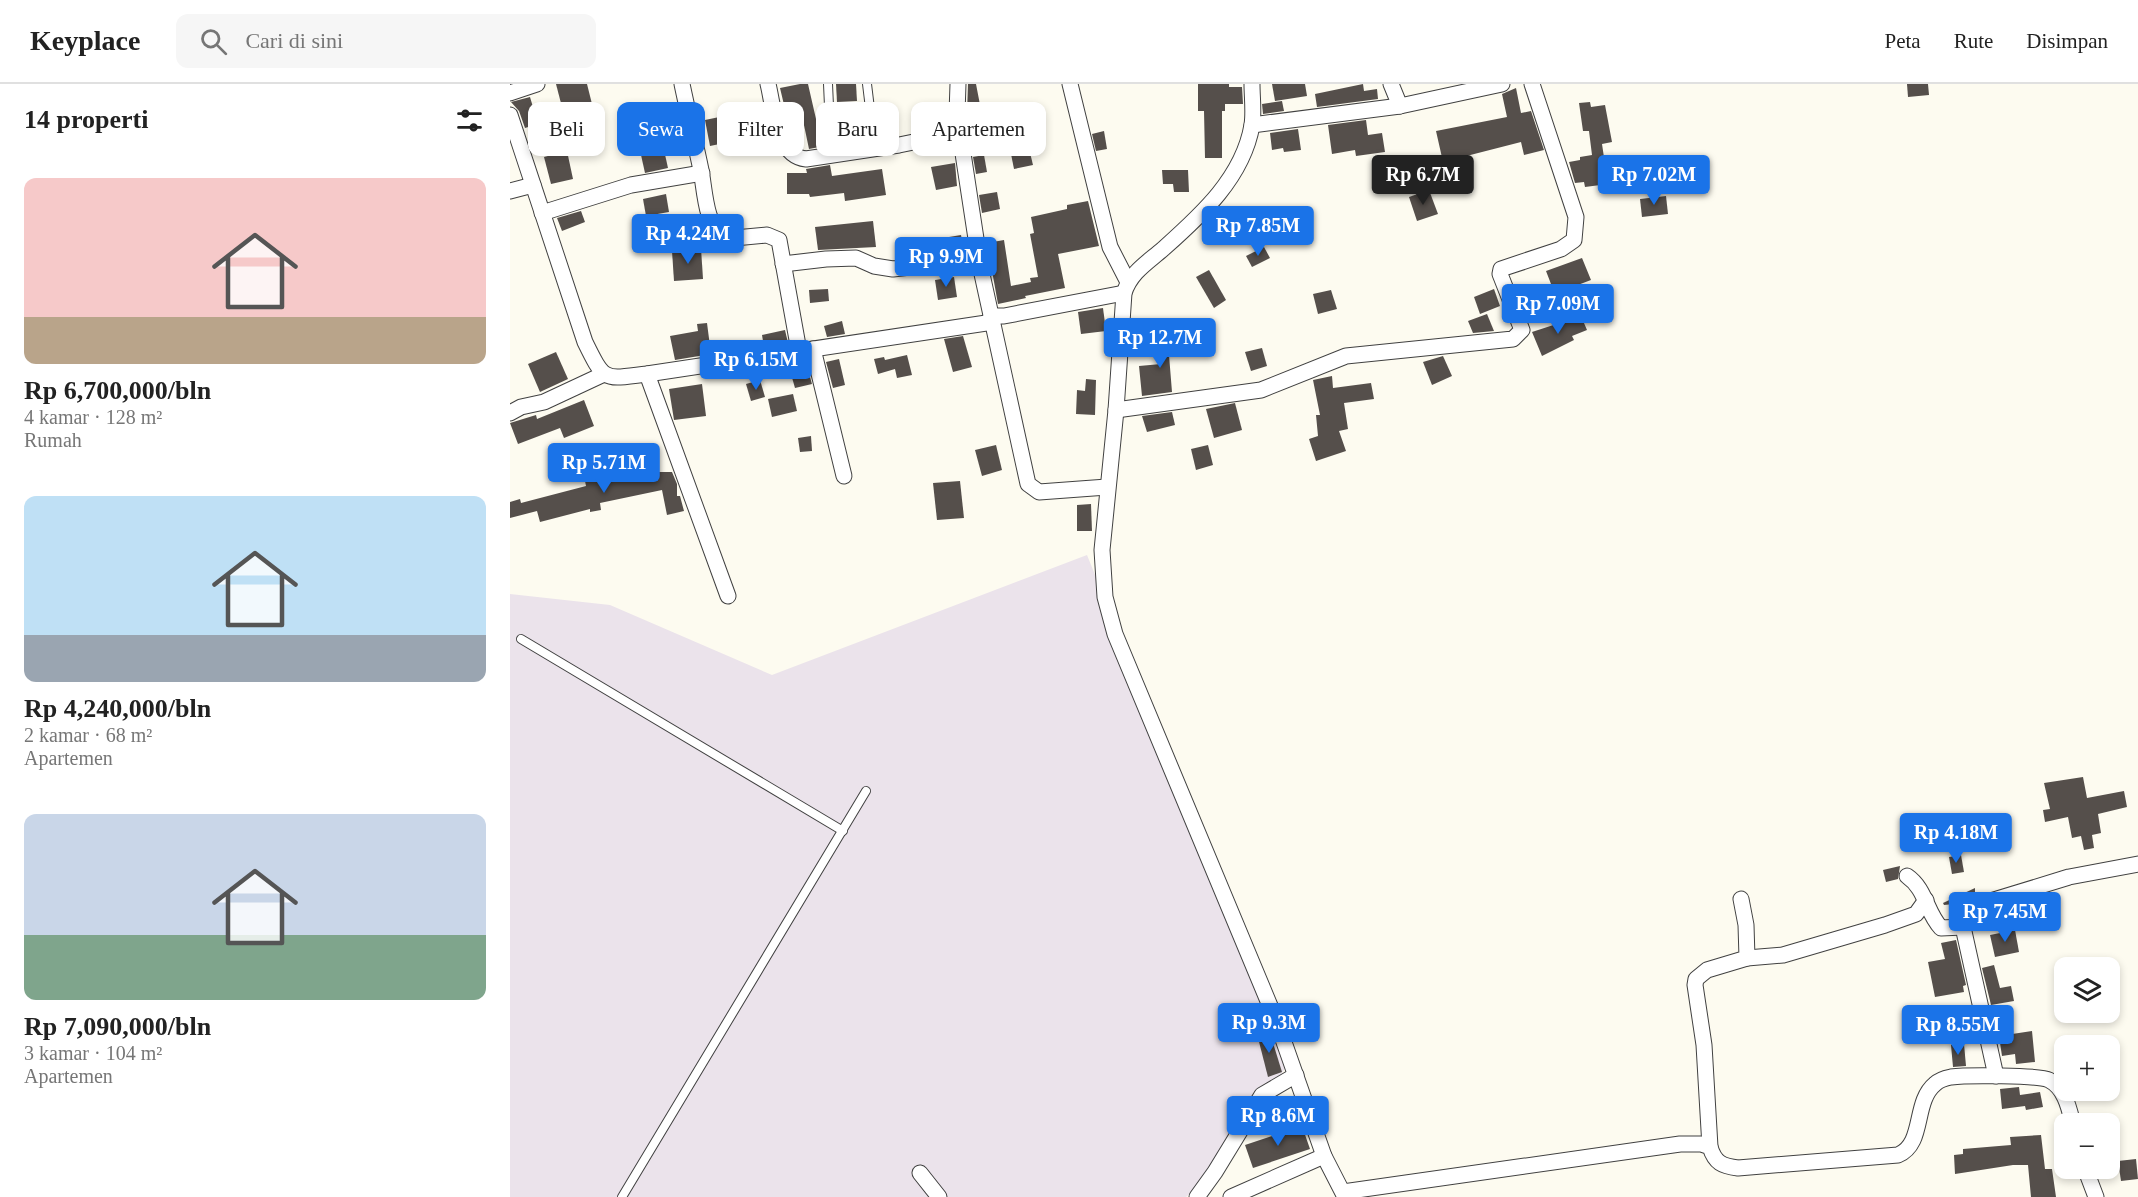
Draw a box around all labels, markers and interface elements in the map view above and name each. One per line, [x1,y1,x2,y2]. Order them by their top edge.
search box [176,14,596,68]
text: Keyplace [30,25,140,56]
icon: search [197,25,230,58]
text: Cari di sini [245,28,343,53]
text: Peta [1885,29,1921,53]
text: Rute [1954,29,1993,53]
text: Disimpan [2026,29,2108,53]
chip: Beli [528,102,605,156]
chip: Sewa [617,102,705,156]
chip: Filter [717,102,804,156]
chip: Baru [816,102,899,156]
chip: Apartemen [911,102,1046,156]
icon: filters [453,104,486,137]
text: 14 properti [24,105,148,134]
pin: Rp 6.7M [1368,155,1478,206]
pin: Rp 7.02M [1592,155,1716,206]
text: Rp 6.7M [1386,163,1460,185]
text: Rp 7.02M [1612,163,1696,185]
pin: Rp 7.85M [1196,206,1320,257]
pin: Rp 4.24M [626,214,750,265]
text: Rp 7.85M [1216,214,1300,236]
icon: home [201,217,309,325]
text: Rp 4.24M [646,222,730,244]
pin: Rp 9.9M [891,237,1001,288]
text: Rp 9.9M [909,245,983,267]
pin: Rp 7.09M [1496,284,1620,335]
text: Rp 7.09M [1516,292,1600,314]
pin: Rp 12.7M [1098,318,1222,369]
text: Rp 12.7M [1118,326,1202,348]
pin: Rp 6.15M [694,340,818,391]
text: Rp 6.15M [714,348,798,370]
text: Rp 6,700,000/bln [24,376,211,405]
text: 4 kamar · 128 m² [24,406,162,428]
text: Rumah [24,429,82,451]
pin: Rp 5.71M [542,443,666,494]
text: Rp 5.71M [562,451,646,473]
icon: home [201,535,309,643]
text: Rp 4,240,000/bln [24,694,211,723]
text: 2 kamar · 68 m² [24,724,152,746]
text: Apartemen [24,747,113,769]
pin: Rp 4.18M [1894,813,2018,864]
text: Rp 4.18M [1914,821,1998,843]
icon: home [201,853,309,961]
pin: Rp 7.45M [1943,892,2067,943]
text: Rp 7.45M [1963,900,2047,922]
map controls [2054,957,2120,1179]
button: layers [2054,957,2120,1023]
pin: Rp 9.3M [1214,1003,1324,1054]
pin: Rp 8.55M [1896,1005,2020,1056]
text: Rp 9.3M [1232,1011,1306,1033]
text: Rp 7,090,000/bln [24,1012,211,1041]
text: Rp 8.55M [1916,1013,2000,1035]
button: + [2054,1035,2120,1101]
text: 3 kamar · 104 m² [24,1042,162,1064]
text: Apartemen [24,1065,113,1087]
pin: Rp 8.6M [1223,1096,1333,1147]
text: Rp 8.6M [1241,1104,1315,1126]
button: − [2054,1113,2120,1179]

